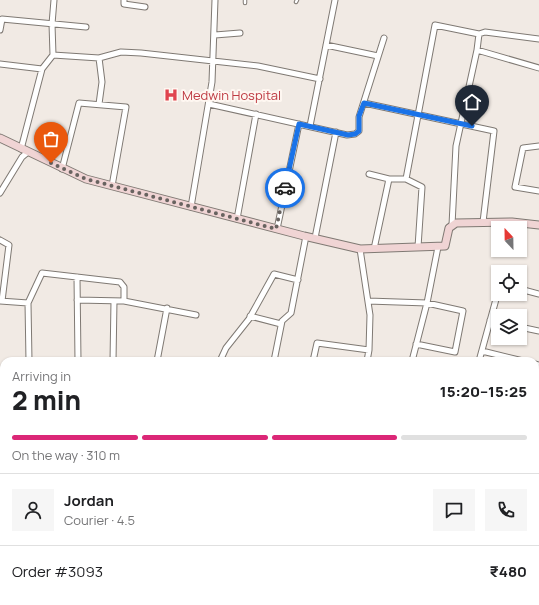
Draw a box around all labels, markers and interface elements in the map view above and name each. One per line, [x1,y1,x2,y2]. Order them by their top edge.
pin [455,85,489,126]
place label: Medwin Hospital [182,86,281,104]
hospital icon: Medwin Hospital [163,87,179,103]
icon: home [461,91,483,113]
pin [34,122,68,163]
icon: bag [40,128,62,150]
courier [265,168,305,208]
icon: car [274,177,296,199]
north arrow [491,221,527,257]
map controls [491,221,527,345]
button: locate [491,265,527,301]
button: layers [491,309,527,345]
text: Arriving in [12,367,71,385]
text: 15:20–15:25 [440,381,527,402]
text: 2 min [12,382,81,418]
text: On the way · 310 m [12,446,120,464]
button: person [12,489,54,531]
button: chat [433,489,475,531]
button: phone [485,489,527,531]
text: Jordan [64,490,114,511]
text: Courier · 4.5 [64,511,135,529]
text: Order #3093 [12,561,103,582]
text: ₹480 [490,561,527,582]

